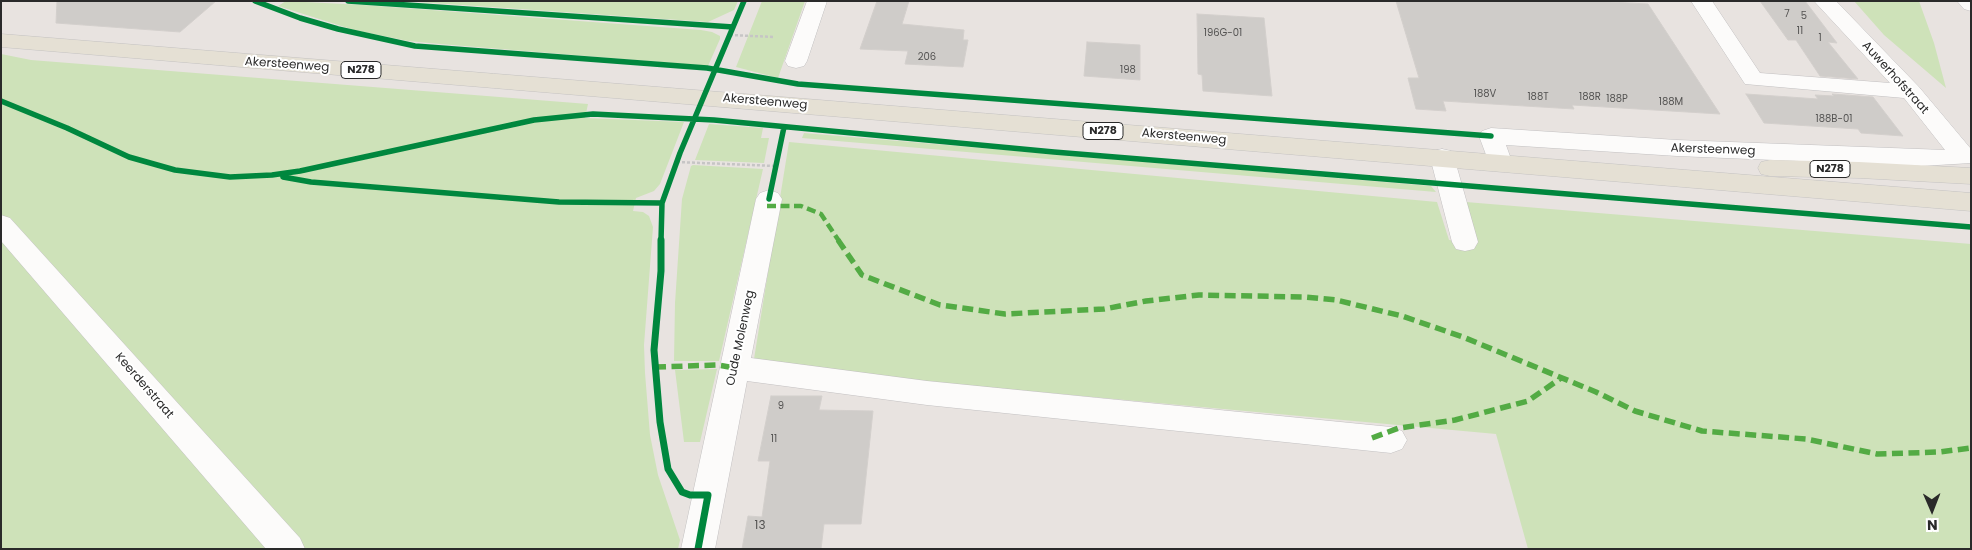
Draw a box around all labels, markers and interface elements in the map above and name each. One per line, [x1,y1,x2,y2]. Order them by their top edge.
house number: 7 [1784,8,1790,20]
house number: 5 [1801,10,1807,22]
house number: 11 [1797,25,1803,37]
house number: 196G-01 [1204,27,1242,39]
house number: 1 [1818,32,1822,44]
street label: Auwerhofstraat [1859,39,1931,117]
house number: 206 [918,51,936,63]
street label: Akersteenweg [244,55,330,75]
road number: N278 [341,62,381,78]
house number: 198 [1120,64,1136,76]
house number: 188V [1474,88,1496,100]
street label: Akersteenweg [722,91,808,113]
house number: 188T [1527,91,1549,103]
house number: 188R [1579,91,1601,103]
house number: 188P [1606,93,1628,105]
house number: 188M [1659,96,1683,108]
house number: 188B-01 [1816,113,1852,125]
road number: N278 [1083,122,1123,140]
street label: Akersteenweg [1141,126,1227,148]
street label: Akersteenweg [1670,141,1756,159]
road number: N278 [1810,160,1850,178]
street label: Oude Molenweg [724,289,758,387]
street label: Keerderstraat [112,350,176,422]
house number: 9 [778,400,784,412]
house number: 11 [771,433,777,445]
north arrow [1907,485,1957,535]
text: N [1927,515,1938,535]
house number: 13 [755,519,765,533]

